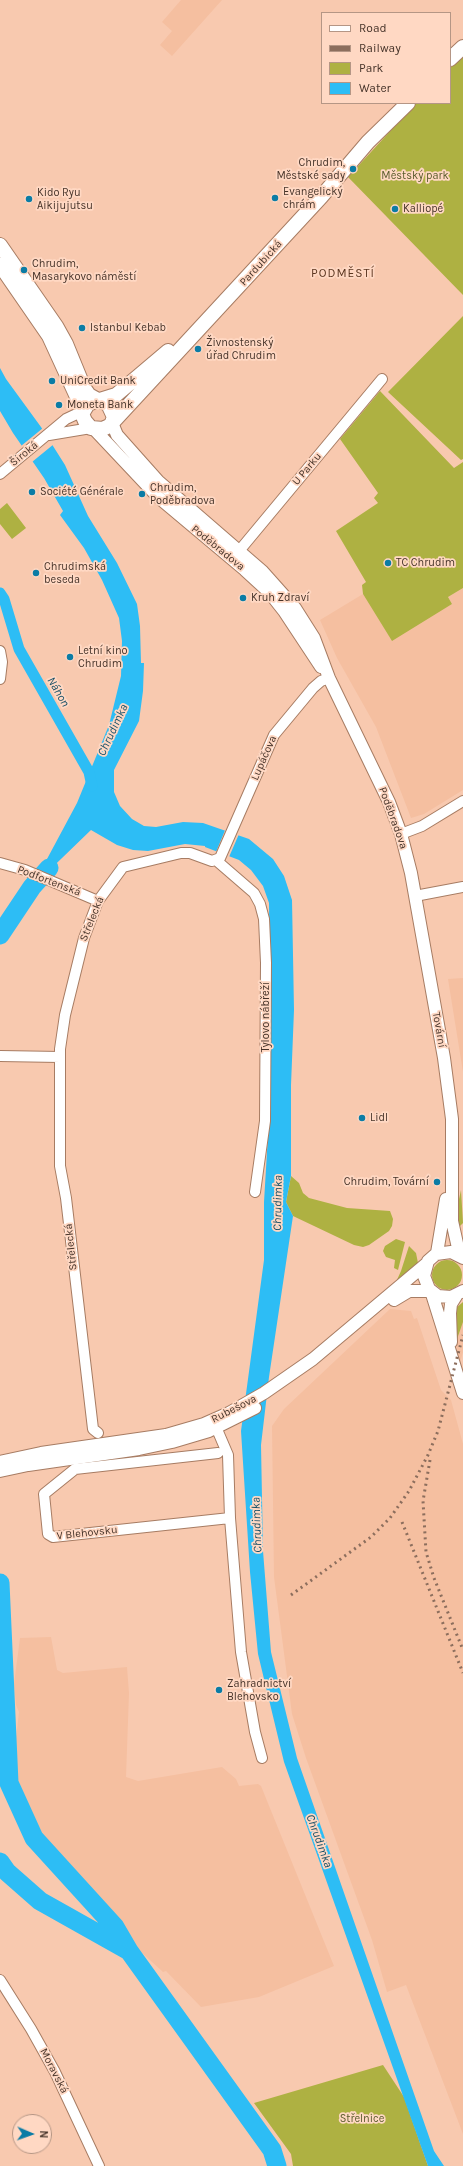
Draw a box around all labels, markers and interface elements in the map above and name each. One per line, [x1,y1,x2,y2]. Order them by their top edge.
legend [321,12,451,104]
text: Road [359,21,387,35]
text: Railway [359,41,401,55]
text: Park [359,61,383,75]
text: Water [359,81,391,95]
place label: Chrudim, Městské sady [276,156,345,182]
marker: Chrudim, Městské sady [348,164,358,174]
park label: Městský park [381,169,449,183]
place label: Evangelický chrám [283,185,343,211]
place label: Kido Ryu Aikijujutsu [37,186,93,212]
marker: Evangelický chrám [270,193,280,203]
marker: Kido Ryu Aikijujutsu [24,194,34,204]
place label: Kalliopé [403,202,443,216]
marker: Kalliopé [390,204,400,214]
street label: Pardubická [237,237,285,289]
place label: Chrudim, Masarykovo náměstí [32,257,136,283]
marker: Chrudim, Masarykovo náměstí [19,265,29,275]
district label: PODMĚSTÍ [311,267,375,281]
place label: Istanbul Kebab [90,321,166,335]
marker: Istanbul Kebab [77,323,87,333]
place label: Živnostenský úřad Chrudim [206,336,276,362]
marker: Živnostenský úřad Chrudim [193,344,203,354]
place label: UniCredit Bank [60,374,136,388]
marker: UniCredit Bank [47,376,57,386]
place label: Moneta Bank [67,398,133,412]
marker: Moneta Bank [54,400,64,410]
street label: Široká [7,439,41,469]
street label: U Parku [289,450,325,488]
place label: Chrudim, Poděbradova [150,481,215,507]
place label: Société Générale [40,485,123,499]
marker: Société Générale [27,487,37,497]
marker: Chrudim, Poděbradova [137,489,147,499]
street label: Poděbradova [189,522,247,574]
place label: TC Chrudim [396,556,455,570]
marker: TC Chrudim [383,558,393,568]
place label: Chrudimská beseda [44,560,106,586]
marker: Chrudimská beseda [31,568,41,578]
place label: Kruh Zdraví [251,591,309,605]
marker: Kruh Zdraví [238,593,248,603]
place label: Letní kino Chrudim [78,644,128,670]
marker: Letní kino Chrudim [65,652,75,662]
water label: Náhon [44,674,72,710]
water label: Chrudimka [95,702,131,758]
street label: Lupáčova [248,734,280,782]
street label: Poděbradova [376,785,410,851]
street label: Podfortenská [15,863,83,899]
street label: Střelecká [77,895,107,943]
street label: Tylovo nábřeží [259,982,273,1052]
street label: Tovární [429,1011,449,1049]
place label: Lidl [370,1111,388,1125]
marker: Lidl [357,1113,367,1123]
water label: Chrudimka [270,1175,286,1231]
place label: Chrudim, Tovární [344,1175,429,1189]
marker: Chrudim, Tovární [432,1177,442,1187]
street label: Střelecká [62,1223,80,1271]
street label: Rubešova [209,1392,259,1426]
water label: Chrudimka [249,1497,265,1553]
street label: V Blehovsku [56,1523,118,1543]
place label: Zahradnictví Blehovsko [227,1677,291,1703]
marker: Zahradnictví Blehovsko [214,1685,224,1695]
water label: Chrudimka [303,1812,335,1870]
street label: Moravská [37,2046,71,2096]
park label: Střelnice [340,2112,384,2126]
north arrow [12,2114,52,2154]
text: N [37,2130,50,2139]

